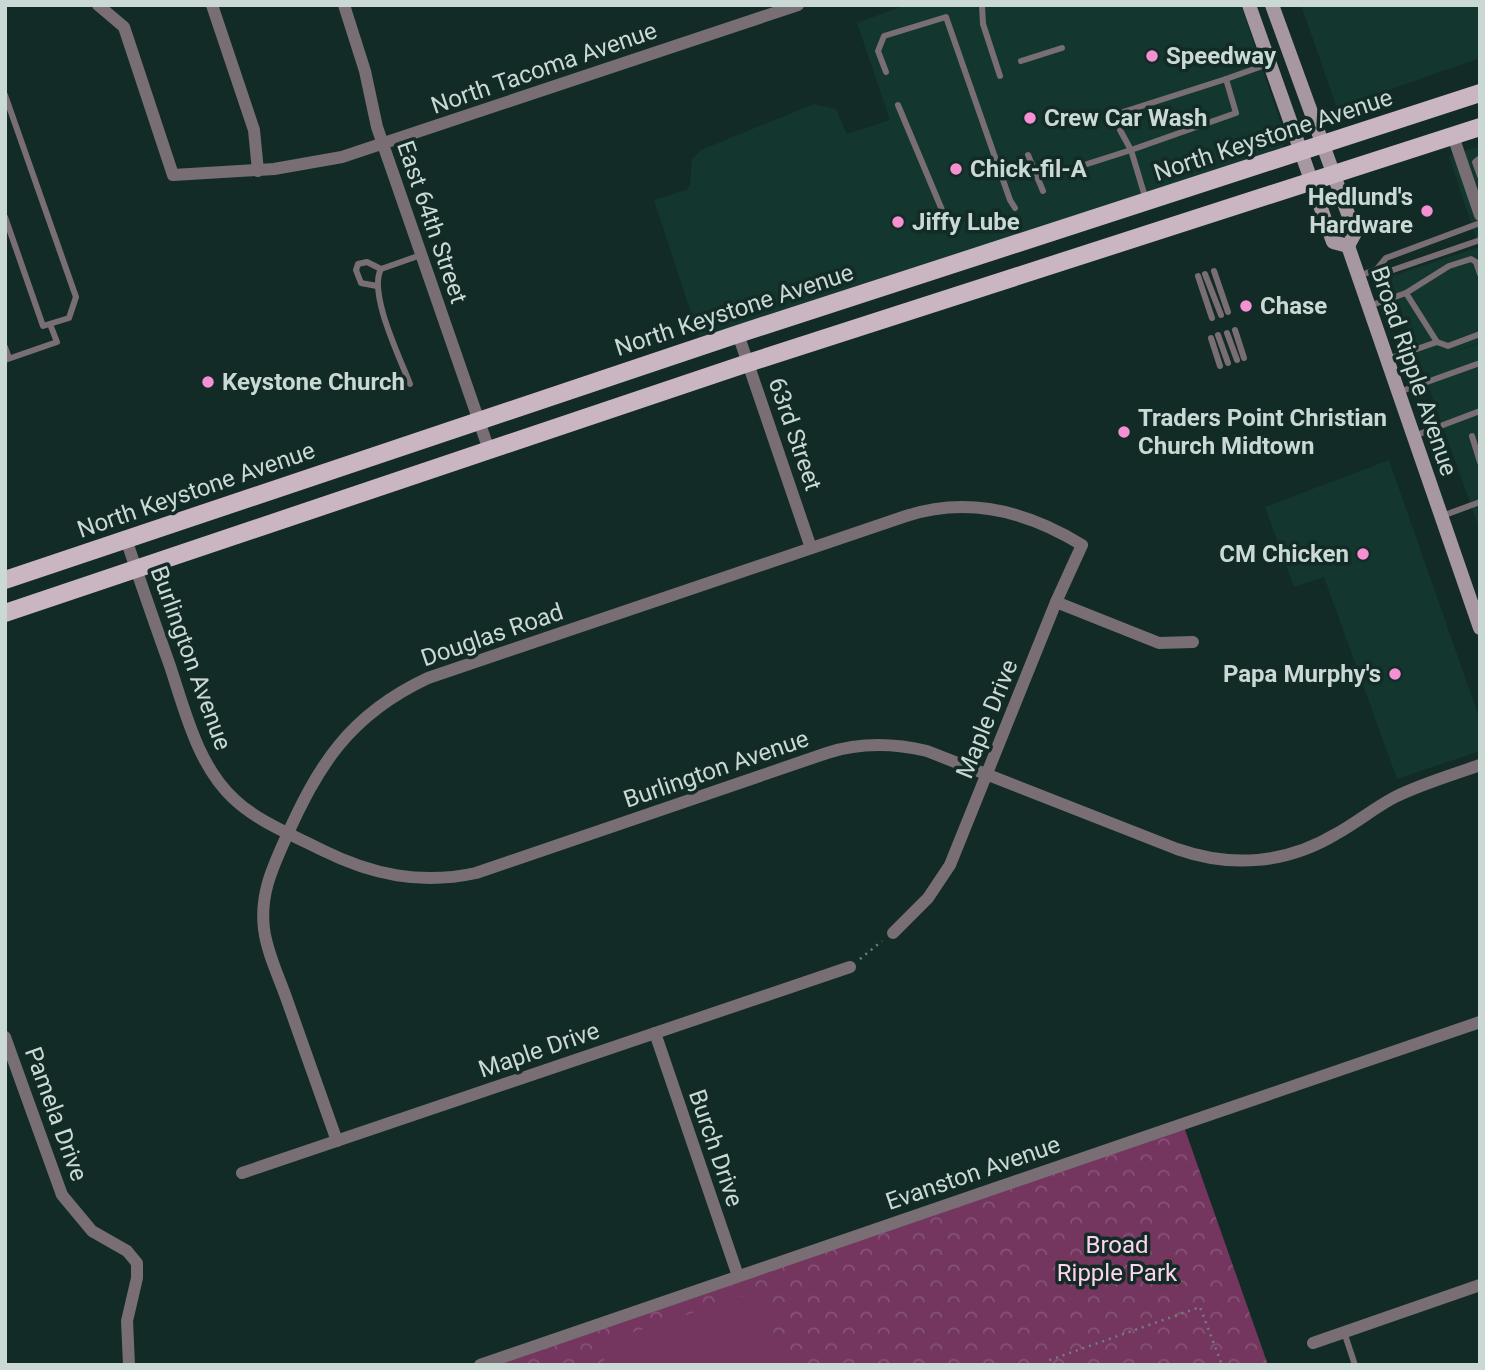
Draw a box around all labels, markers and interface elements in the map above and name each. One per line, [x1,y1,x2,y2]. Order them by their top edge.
street label: North Tacoma Avenue [427,16,661,120]
place label: Speedway [1166,42,1277,70]
marker: Speedway [1144,48,1160,64]
street label: North Keystone Avenue [1150,83,1396,187]
place label: Crew Car Wash [1044,104,1207,132]
marker: Crew Car Wash [1022,110,1038,126]
street label: East 64th Street [391,137,473,307]
place label: Chick-fil-A [970,155,1088,183]
marker: Chick-fil-A [948,161,964,177]
place label: Hedlund's Hardware [1308,183,1413,239]
marker: Hedlund's Hardware [1419,203,1435,219]
place label: Jiffy Lube [912,208,1020,236]
marker: Jiffy Lube [890,214,906,230]
street label: North Keystone Avenue [611,258,857,362]
street label: Broad Ripple Avenue [1365,263,1463,479]
place label: Chase [1260,292,1327,320]
marker: Chase [1238,298,1254,314]
place label: Keystone Church [222,368,405,396]
marker: Keystone Church [200,374,216,390]
street label: 63rd Street [763,374,827,494]
place label: Traders Point Christian Church Midtown [1138,404,1387,460]
marker: Traders Point Christian Church Midtown [1116,424,1132,440]
street label: North Keystone Avenue [74,436,318,544]
place label: CM Chicken [1219,540,1349,568]
marker: CM Chicken [1355,546,1371,562]
street label: Burlington Avenue [145,562,237,754]
street label: Douglas Road [417,598,567,672]
street label: Maple Drive [950,655,1024,783]
place label: Papa Murphy's [1223,660,1381,688]
marker: Papa Murphy's [1387,666,1403,682]
street label: Burlington Avenue [620,724,812,814]
street label: Maple Drive [475,1016,603,1084]
street label: Pamela Drive [19,1043,93,1185]
street label: Burch Drive [683,1086,749,1210]
street label: Evanston Avenue [882,1130,1064,1216]
park label: Broad Ripple Park [1057,1231,1178,1287]

